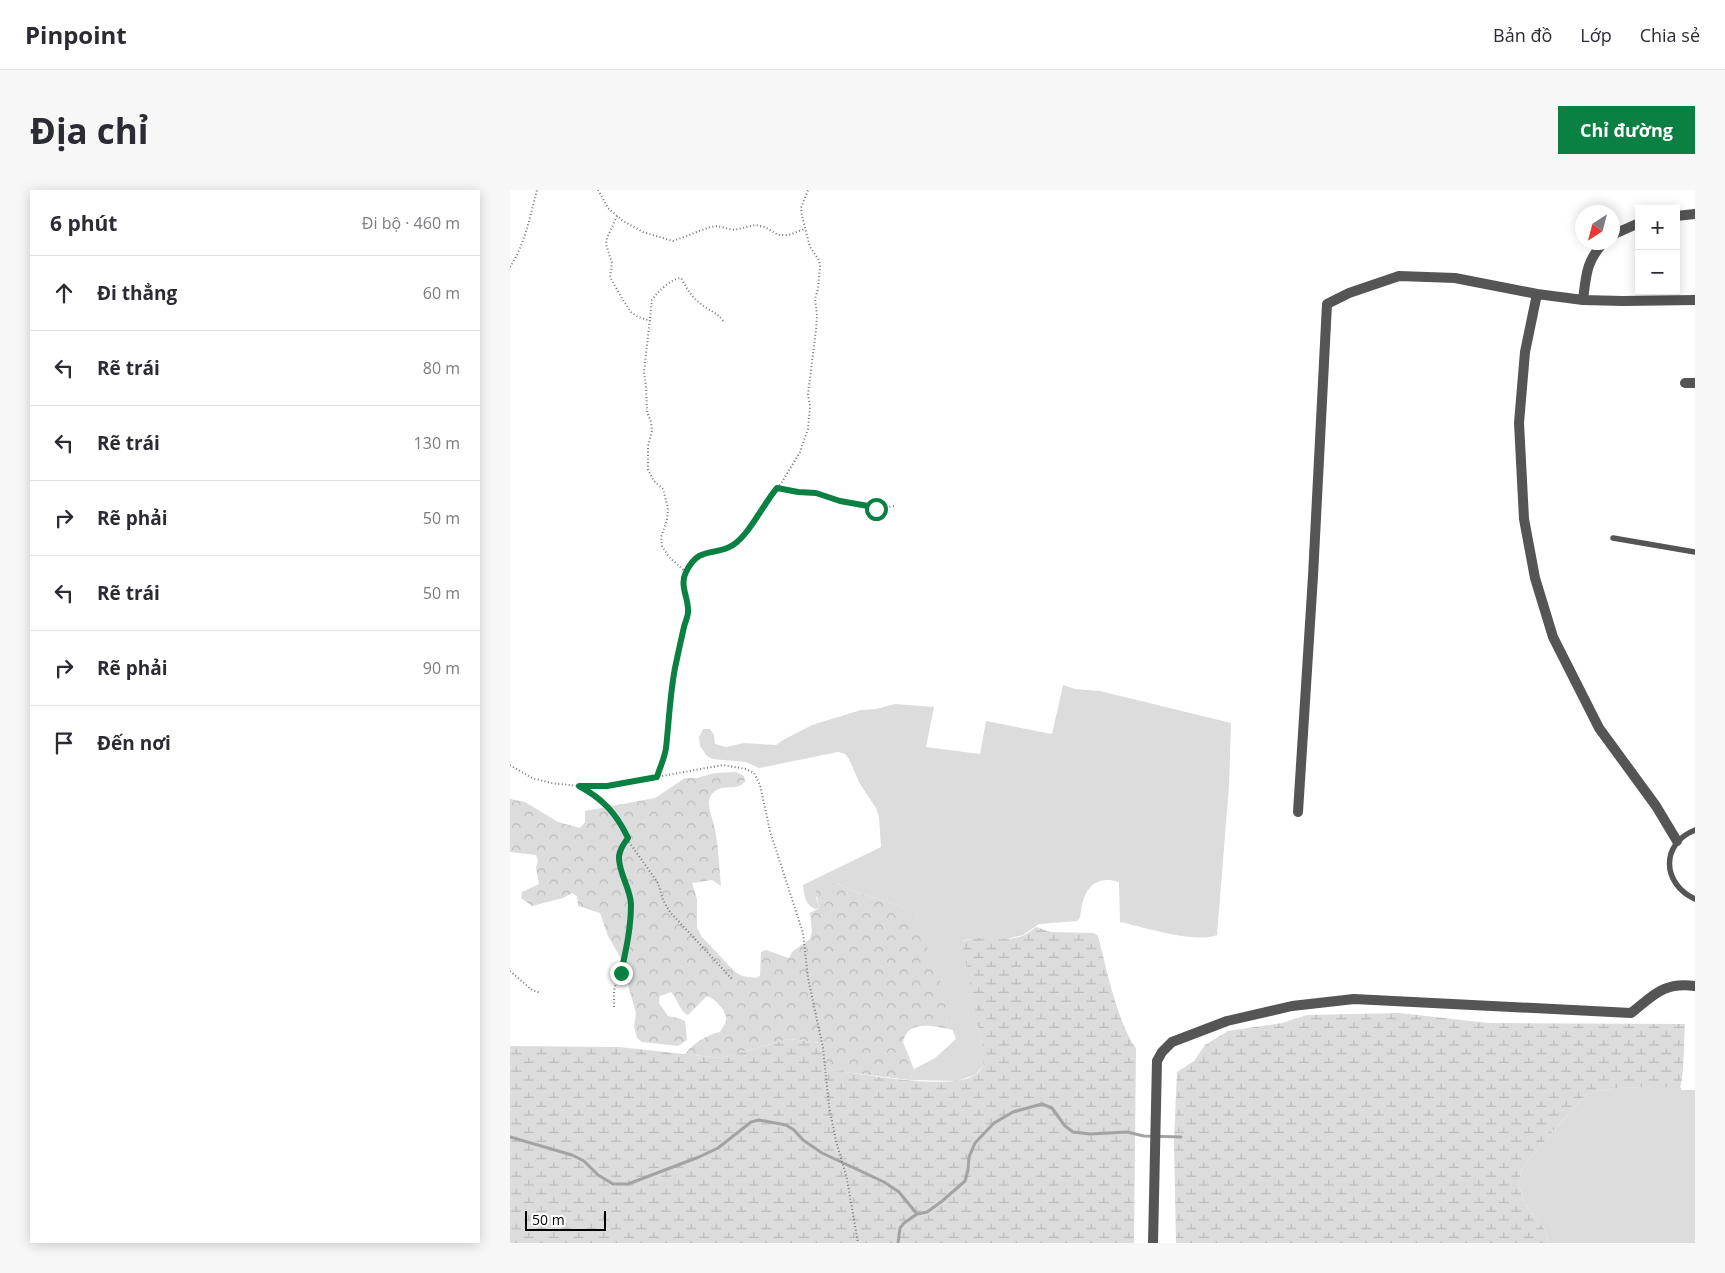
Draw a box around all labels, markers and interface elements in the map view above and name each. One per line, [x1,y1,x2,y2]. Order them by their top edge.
text: Pinpoint [25,18,127,51]
text: Bản đồ [1493,23,1552,47]
text: Lớp [1580,23,1612,47]
text: Chia sẻ [1640,23,1700,47]
button: Chỉ đường [1558,106,1695,154]
text: Địa chỉ [30,107,149,154]
north arrow [1575,205,1620,250]
map controls [1635,205,1680,295]
button: + [1635,205,1680,250]
text: 6 phút [50,209,117,237]
text: Đi bộ · 460 m [362,212,460,234]
button: − [1635,250,1680,295]
icon: ahead [50,279,78,307]
text: Đi thẳng [97,280,177,306]
text: 60 m [423,282,460,304]
icon: left [50,354,78,382]
text: Rẽ trái [97,355,160,381]
text: 80 m [423,357,460,379]
icon: left [50,429,78,457]
text: Rẽ trái [97,430,160,456]
text: 130 m [414,432,460,454]
route start [865,498,888,521]
icon: right [50,504,78,532]
text: Rẽ phải [97,505,168,531]
text: 50 m [423,507,460,529]
icon: left [50,579,78,607]
text: Rẽ trái [97,580,160,606]
text: 50 m [423,582,460,604]
icon: right [50,654,78,682]
text: Rẽ phải [97,655,168,681]
text: 90 m [423,657,460,679]
icon: arrive [50,729,78,757]
text: Đến nơi [97,730,171,756]
route end [610,962,633,985]
scale bar [525,1208,606,1231]
text: 50 m [532,1210,565,1229]

